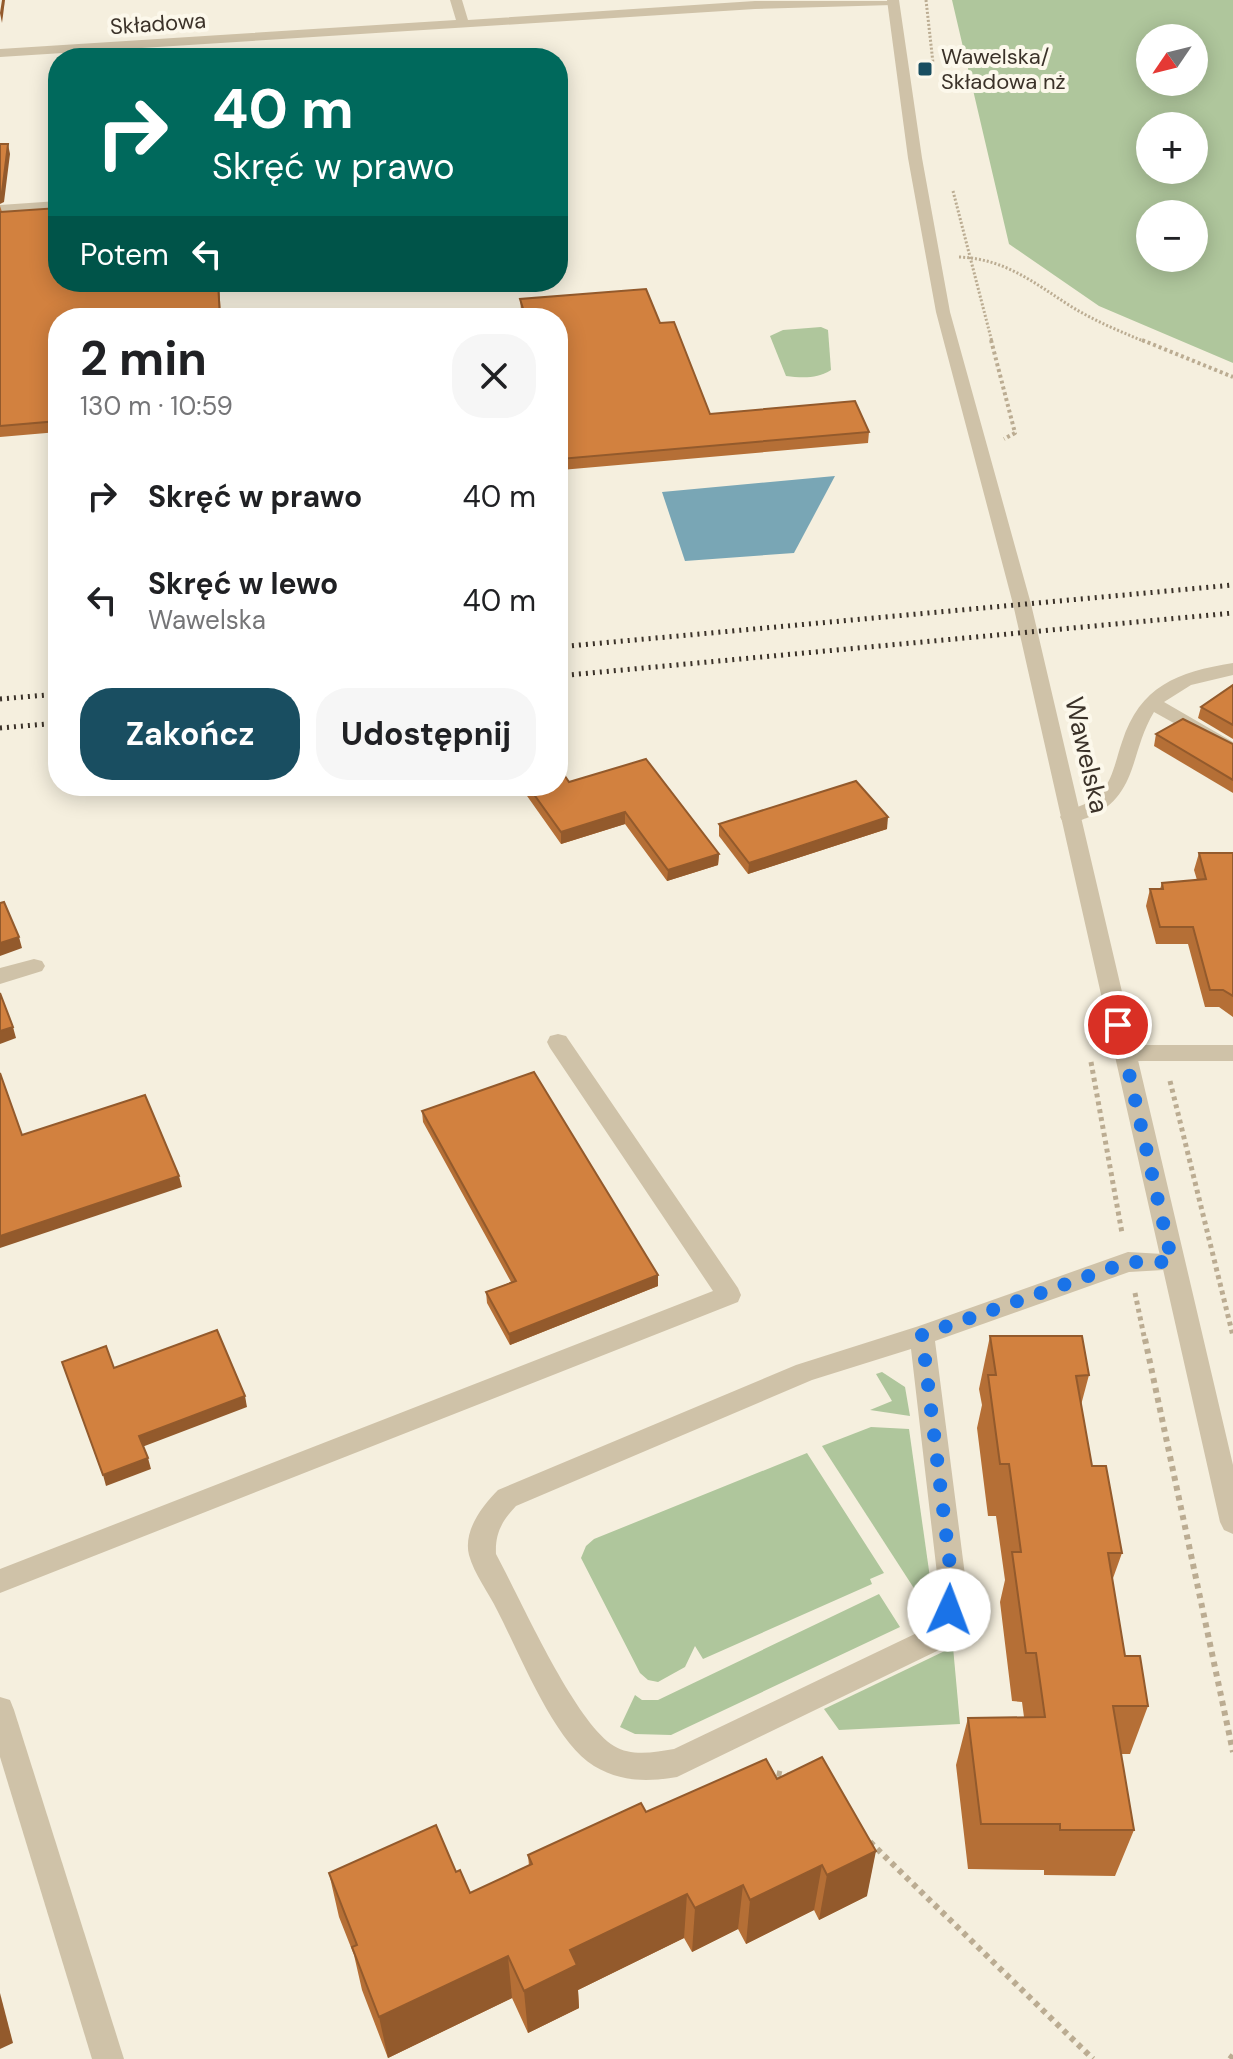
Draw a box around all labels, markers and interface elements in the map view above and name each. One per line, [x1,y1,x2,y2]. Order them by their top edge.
street label: Składowa [109,6,207,41]
north arrow [1136,24,1208,96]
map controls [1136,24,1208,272]
place label: Wawelska/ Składowa nż [941,42,1066,96]
marker: Wawelska/ Składowa nż [916,60,934,78]
text: 40 m [212,72,354,145]
icon: right [80,80,184,184]
button: + [1136,112,1208,184]
text: Skręć w prawo [212,143,455,190]
button: − [1136,200,1208,272]
icon: left [185,232,229,276]
text: Potem [80,235,169,274]
text: 2 min [80,327,207,390]
button: close [452,334,536,418]
text: 130 m · 10:59 [80,389,233,423]
icon: right [80,474,124,518]
text: Skręć w prawo [148,477,362,516]
text: 40 m [463,477,536,516]
text: Skręć w lewo [148,564,338,603]
icon: left [80,578,124,622]
text: 40 m [463,581,536,620]
text: Wawelska [148,603,266,637]
button: Zakończ [80,688,300,780]
button: Udostępnij [316,688,536,780]
street label: Wawelska [1057,694,1117,816]
pin [1084,991,1152,1059]
icon: arrive [1096,1003,1140,1047]
position arrow [907,1568,991,1652]

